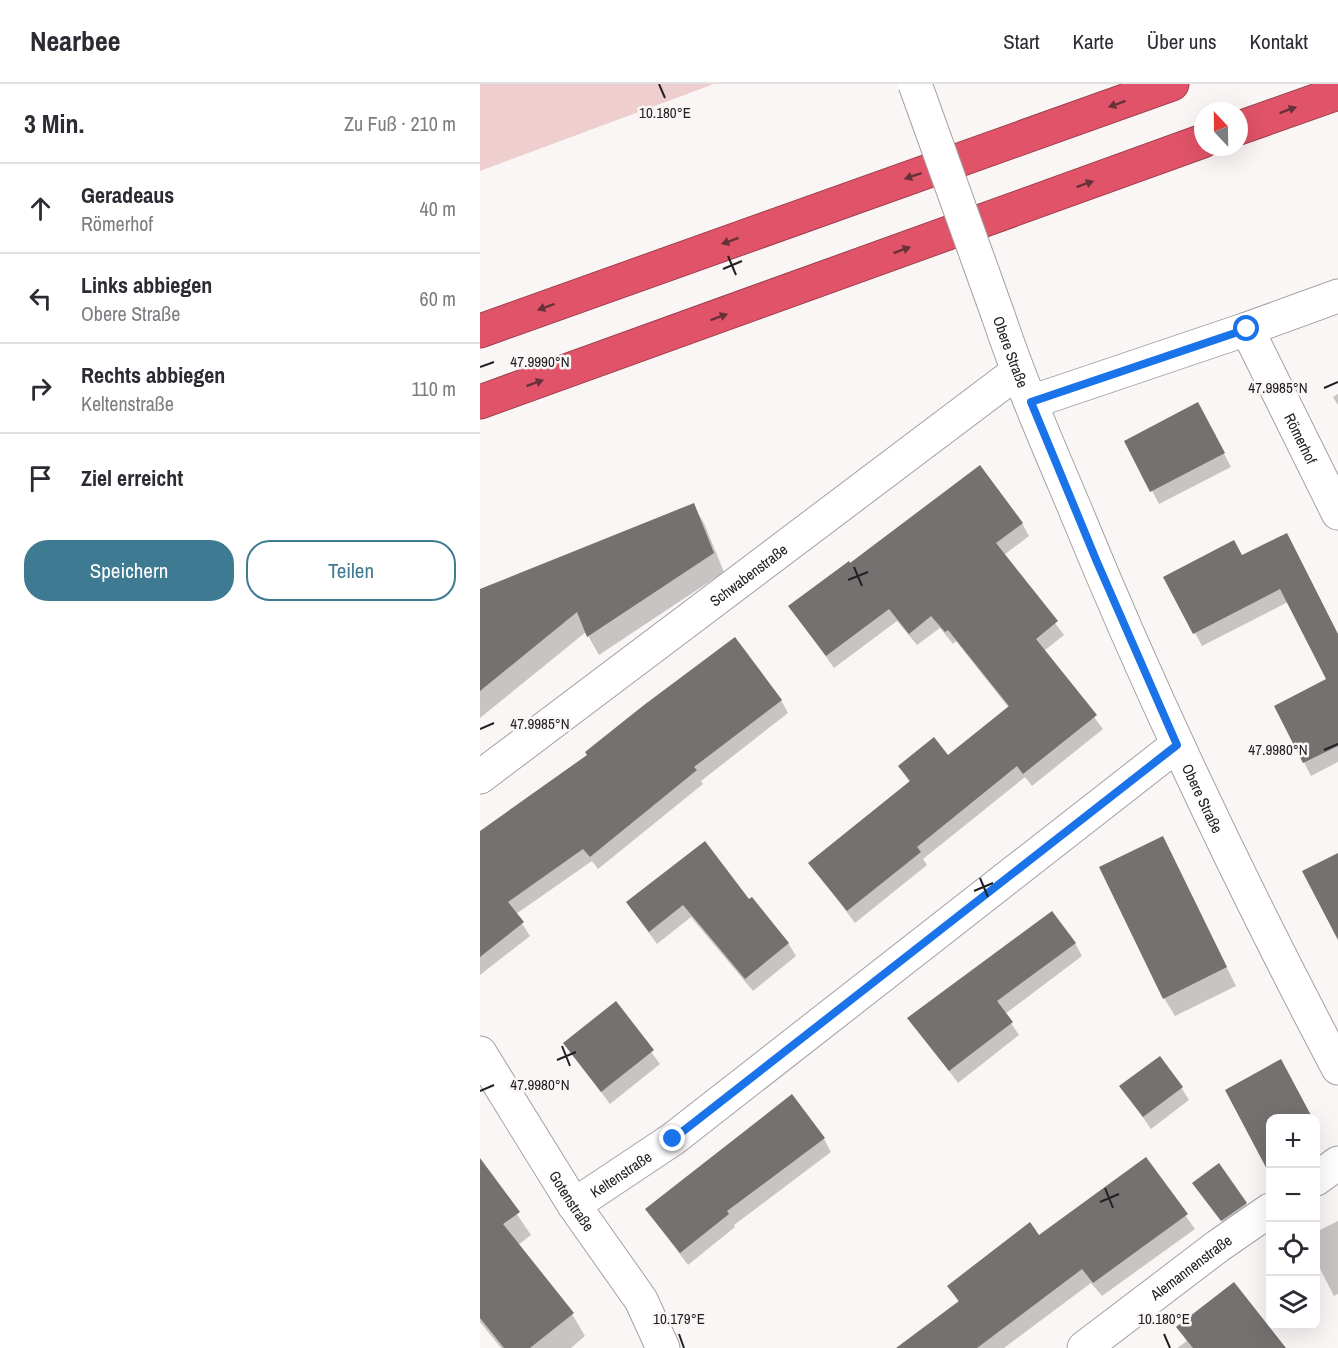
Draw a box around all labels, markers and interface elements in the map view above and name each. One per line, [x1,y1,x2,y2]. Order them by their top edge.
text: Nearbee [30,22,121,60]
text: Start [1003,27,1040,56]
text: Karte [1073,27,1114,56]
text: Über uns [1147,27,1217,56]
text: Kontakt [1250,27,1308,56]
one-way arrow [1108,99,1126,109]
text: 10.180°E [639,102,691,123]
north arrow [1194,102,1248,156]
one-way arrow [1280,105,1298,115]
text: 3 Min. [24,106,84,141]
text: Zu Fuß · 210 m [344,110,456,137]
one-way arrow [904,171,922,181]
one-way arrow [1076,178,1094,188]
text: Geradeaus [81,180,174,210]
icon: ahead [24,192,57,225]
text: 40 m [420,195,456,222]
text: Römerhof [81,210,153,237]
one-way arrow [721,236,739,246]
one-way arrow [893,245,911,255]
text: Links abbiegen [81,270,212,300]
icon: left [24,282,57,315]
text: 60 m [420,285,456,312]
text: Obere Straße [81,300,180,327]
one-way arrow [537,302,555,312]
one-way arrow [710,311,728,321]
street label: Obere Straße [989,313,1034,391]
route start [1233,315,1259,341]
text: 47.9990°N [510,351,570,372]
text: Rechts abbiegen [81,360,225,390]
icon: right [24,372,57,405]
text: 110 m [412,375,456,402]
one-way arrow [526,377,544,387]
text: 47.9985°N [1248,377,1308,398]
text: Keltenstraße [81,390,174,417]
street label: Römerhof [1280,409,1323,468]
icon: arrive [24,462,57,495]
text: Ziel erreicht [81,463,183,493]
street label: Schwabenstraße [705,538,792,611]
button: Speichern [24,540,234,601]
button: Teilen [246,540,456,601]
text: 47.9985°N [510,713,570,734]
text: 47.9980°N [1248,739,1308,760]
street label: Obere Straße [1177,760,1228,837]
text: 47.9980°N [510,1074,570,1095]
map controls [1266,1114,1320,1330]
button: + [1266,1114,1320,1168]
route end [659,1125,685,1151]
street label: Keltenstraße [586,1146,656,1202]
street label: Gotenstraße [545,1166,600,1235]
button: − [1266,1168,1320,1222]
button: locate [1266,1222,1320,1276]
street label: Alemannenstraße [1145,1229,1236,1305]
button: layers [1266,1276,1320,1330]
text: 10.179°E [653,1308,705,1329]
text: 10.180°E [1138,1308,1190,1329]

